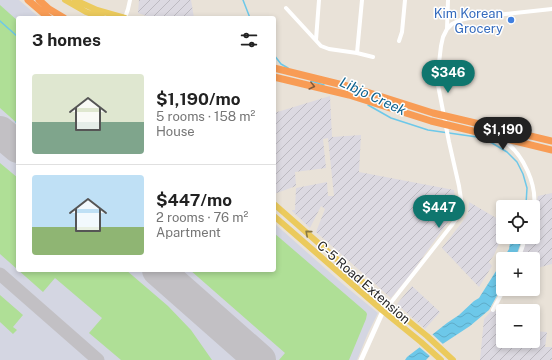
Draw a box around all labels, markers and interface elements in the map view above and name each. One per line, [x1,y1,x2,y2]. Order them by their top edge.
place label: Kim Korean Grocery [434,6,503,36]
marker: Kim Korean Grocery [506,15,516,25]
icon: filters [238,29,260,51]
text: 3 homes [32,30,101,50]
pin: $346 [424,60,472,94]
text: $346 [431,65,465,80]
water label: Libjo Creek [337,74,409,118]
one-way arrow [308,81,315,90]
text: $1,190/mo [156,89,240,109]
icon: home [64,90,112,138]
text: 5 rooms · 158 m² [156,109,255,124]
pin: $1,190 [470,117,536,151]
text: $1,190 [483,122,523,137]
text: House [156,124,195,139]
text: $447/mo [156,190,232,210]
icon: home [64,191,112,239]
pin: $447 [415,195,463,229]
text: $447 [422,200,456,215]
map controls [496,200,540,348]
button: locate [496,200,540,244]
text: 2 rooms · 76 m² [156,210,248,225]
text: Apartment [156,225,221,240]
one-way arrow [305,231,312,238]
street label: C-5 Road Extension [314,238,413,327]
button: + [496,252,540,296]
button: − [496,304,540,348]

